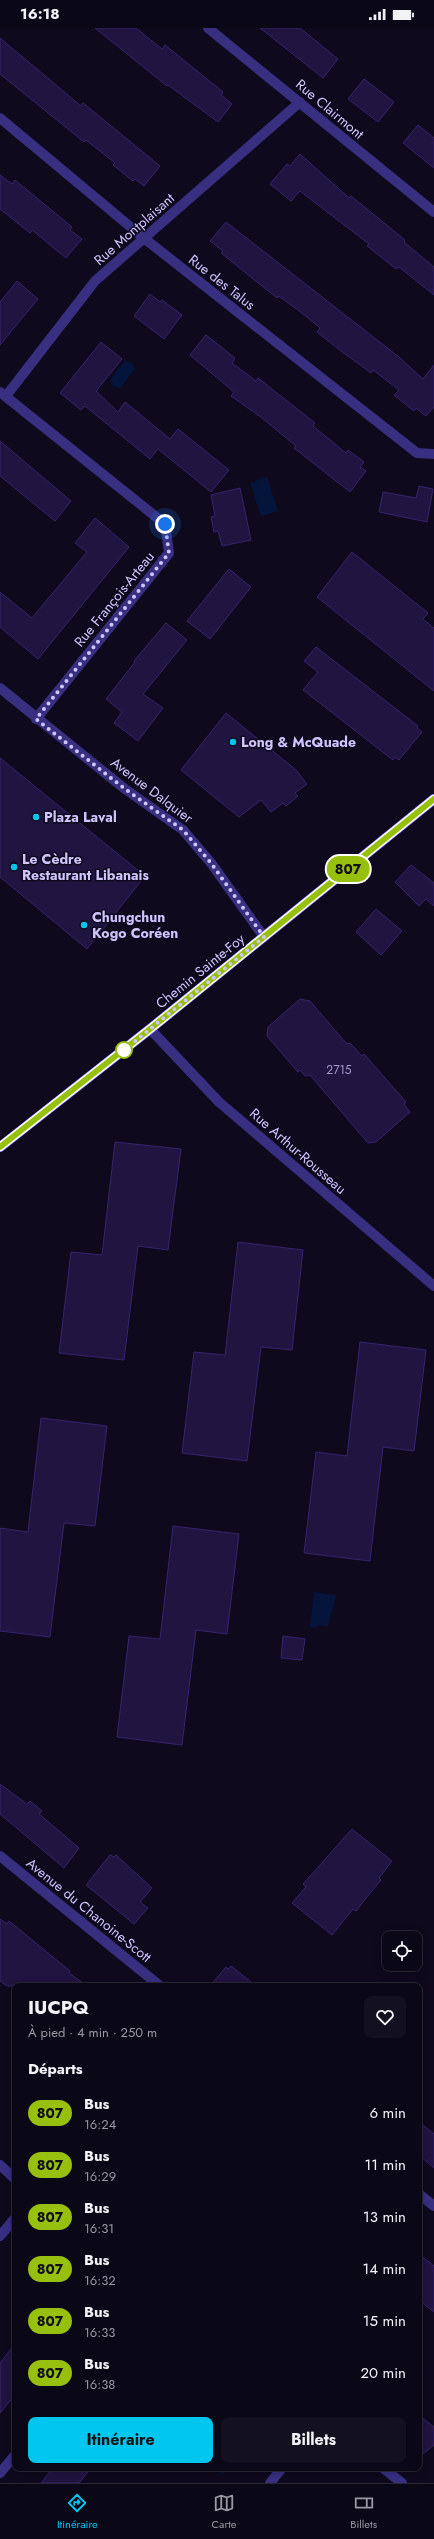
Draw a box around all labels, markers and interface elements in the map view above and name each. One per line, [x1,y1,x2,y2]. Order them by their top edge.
text: 16:18 [20,3,60,25]
street label: Rue Clairmont [291,74,369,144]
street label: Rue Montplaisant [89,188,179,270]
street label: Rue des Talus [184,250,260,315]
your location [155,514,175,534]
street label: Rue François-Arteau [69,547,159,651]
place label: Long & McQuade [241,732,356,752]
marker: Long & McQuade [228,737,238,747]
street label: Avenue Dalquier [107,752,197,828]
place label: Plaza Laval [44,807,117,827]
marker: Plaza Laval [31,812,41,822]
place label: Le Cèdre Restaurant Libanais [22,849,149,885]
line badge: 807 [325,856,371,882]
text: 807 [335,859,361,879]
marker: Le Cèdre Restaurant Libanais [9,862,19,872]
place label: Chungchun Kogo Coréen [92,907,178,943]
marker: Chungchun Kogo Coréen [79,920,89,930]
street label: Chemin Sainte-Foy [151,928,249,1013]
unlabelled marker [115,1041,133,1059]
house number: 2715 [326,1061,352,1079]
street label: Rue Arthur-Rousseau [245,1103,351,1199]
street label: Avenue du Chanoine-Scott [22,1853,156,1967]
map controls [382,1931,422,1971]
button: locate [382,1931,422,1971]
text: IUCPQ [28,1994,89,2021]
button: heart [364,1996,406,2038]
text: À pied · 4 min · 250 m [28,2023,157,2042]
text: Départs [28,2058,83,2080]
text: Bus [84,2093,109,2115]
text: 6 min [369,2102,406,2124]
text: 807 [37,2103,63,2123]
text: 16:24 [84,2115,116,2134]
text: Bus [84,2145,109,2167]
text: 11 min [365,2154,406,2176]
text: 807 [37,2155,63,2175]
text: 16:29 [84,2167,116,2186]
text: Bus [84,2197,109,2219]
text: 13 min [363,2206,406,2228]
text: 807 [37,2207,63,2227]
text: 16:31 [84,2219,114,2238]
text: Bus [84,2249,109,2271]
text: 14 min [363,2258,406,2280]
text: 807 [37,2259,63,2279]
text: 16:32 [84,2271,116,2290]
text: Bus [84,2301,109,2323]
text: 15 min [363,2310,406,2332]
text: 807 [37,2311,63,2331]
text: 16:33 [84,2323,115,2342]
text: Bus [84,2353,109,2375]
text: 20 min [360,2362,406,2384]
text: 807 [37,2363,63,2383]
text: 16:38 [84,2375,115,2394]
button: Itinéraire [28,2417,213,2463]
button: Billets [221,2417,406,2463]
tab: Itinéraire [57,2492,98,2532]
tab: Carte [212,2492,236,2532]
tab: Billets [350,2492,377,2532]

